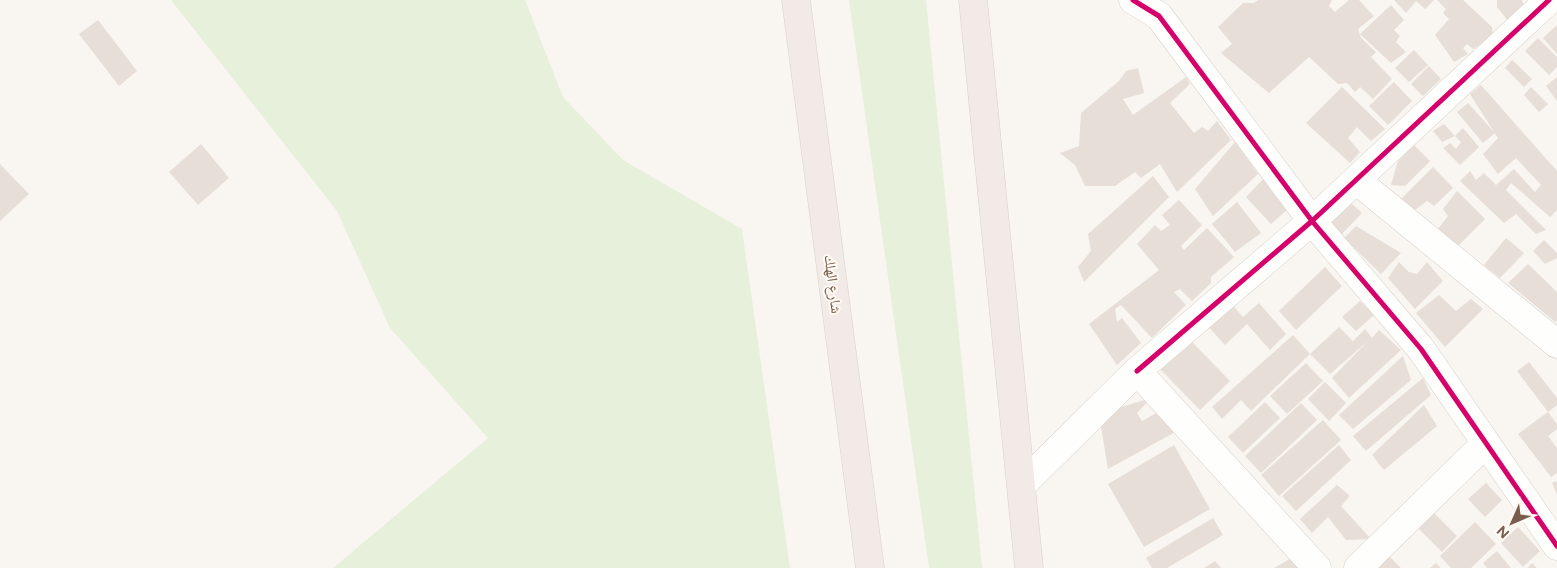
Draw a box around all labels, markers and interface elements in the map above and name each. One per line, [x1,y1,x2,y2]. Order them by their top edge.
street label: شارع الهلك [819,253,846,315]
north arrow [1487,498,1537,548]
text: N [1493,522,1513,542]

